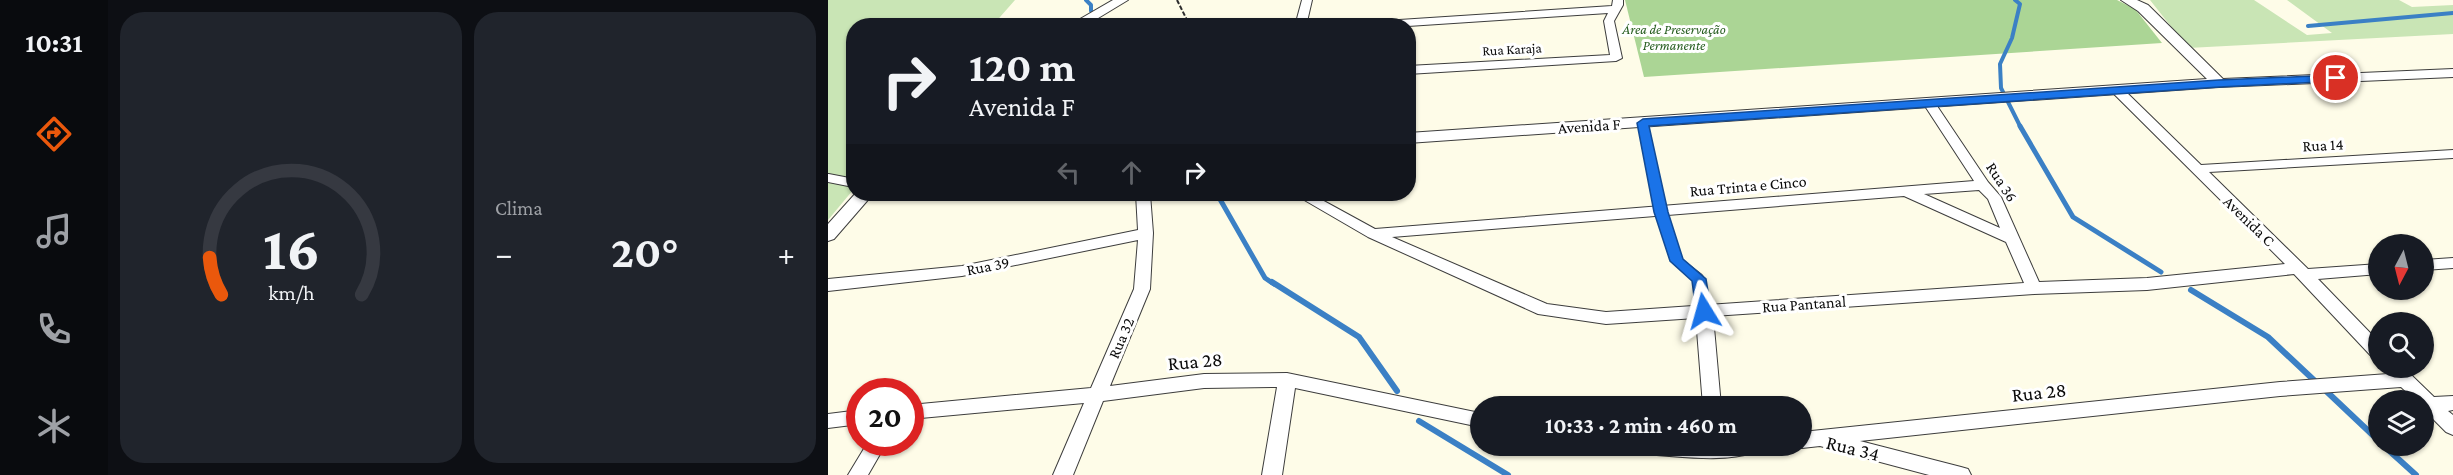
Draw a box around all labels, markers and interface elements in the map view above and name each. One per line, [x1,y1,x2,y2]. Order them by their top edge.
park label: Área de Preservação Permanente [1621,21,1726,53]
text: 10:31 [25,28,83,58]
street label: Rua Karaja [1482,39,1543,60]
icon: right [870,42,948,120]
text: 120 m [969,43,1075,90]
pin [2310,52,2361,103]
icon: arrive [2319,61,2352,94]
text: Avenida F [969,92,1075,122]
icon: directions [33,113,75,155]
street label: Avenida F [1557,115,1621,137]
street label: Rua 14 [2302,135,2344,155]
icon: left [1052,156,1085,189]
icon: ahead [1115,156,1148,189]
icon: right [1178,156,1211,189]
street label: Rua 36 [1983,159,2021,205]
street label: Rua Trinta e Cinco [1689,172,1807,200]
street label: Avenida C [2220,193,2278,249]
text: Clima [495,197,543,219]
icon: music [33,210,75,252]
text: 16 [262,213,320,282]
text: 20° [611,227,679,277]
north arrow [2368,234,2434,300]
map controls [2368,234,2434,456]
text: − [495,235,512,272]
text: + [778,235,795,272]
street label: Rua 39 [965,254,1011,278]
position arrow [1672,279,1736,343]
text: km/h [268,281,315,305]
street label: Rua Pantanal [1761,293,1847,315]
icon: phone [33,308,75,350]
button: search [2368,312,2434,378]
street label: Rua 32 [1105,315,1137,361]
street label: Rua 28 [1167,348,1223,374]
speed limit sign: 20 [846,378,924,456]
street label: Rua 28 [2011,378,2067,406]
button: layers [2368,390,2434,456]
icon: climate [33,405,75,447]
text: 10:33 · 2 min · 460 m [1545,413,1737,438]
street label: Rua 34 [1824,431,1882,465]

